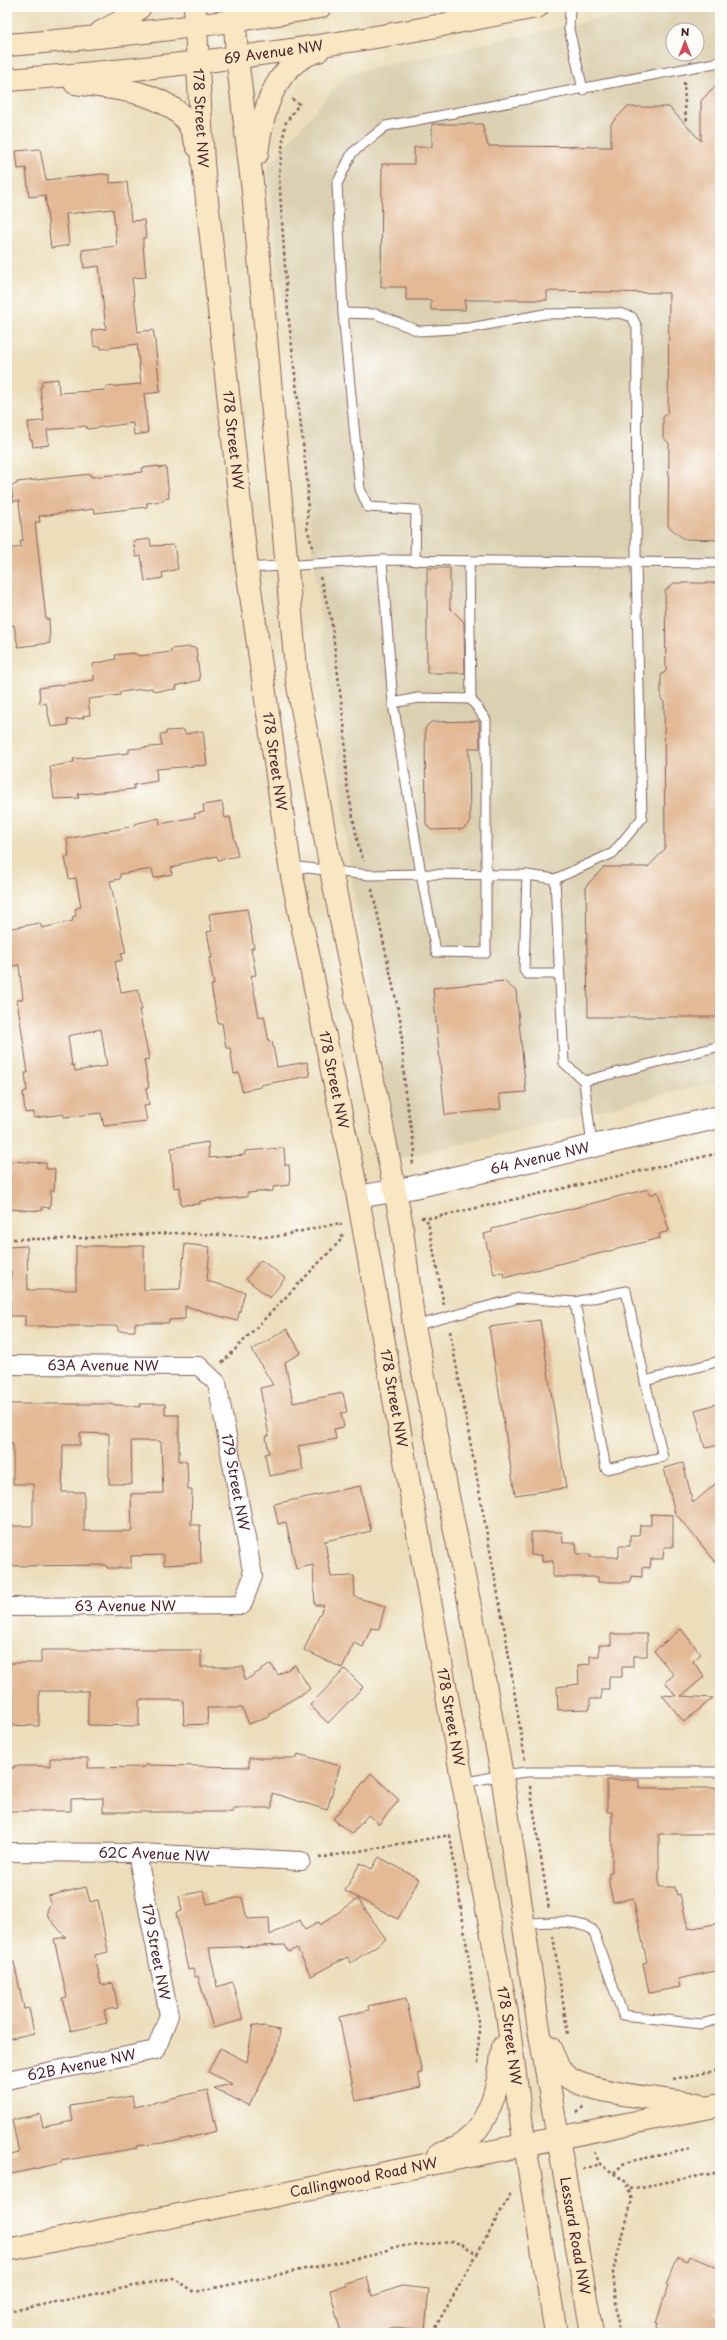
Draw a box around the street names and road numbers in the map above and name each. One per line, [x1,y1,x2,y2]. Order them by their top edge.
street label: 69 Avenue NW [223,34,325,69]
street label: 178 Street NW [188,67,214,168]
street label: 178 Street NW [218,389,249,491]
street label: 178 Street NW [258,710,293,812]
street label: 178 Street NW [314,1029,355,1131]
street label: 64 Avenue NW [488,1136,592,1179]
street label: 178 Street NW [375,1347,414,1449]
street label: 63A Avenue NW [47,1354,159,1376]
street label: 179 Street NW [217,1432,255,1533]
street label: 63 Avenue NW [74,1595,176,1616]
street label: 178 Street NW [432,1666,471,1768]
street label: 62C Avenue NW [98,1842,211,1867]
street label: 179 Street NW [137,1902,176,2002]
street label: 178 Street NW [492,1984,527,2087]
street label: 62B Avenue NW [25,2043,138,2086]
street label: Callingwood Road NW [288,2152,439,2202]
street label: Lessard Road NW [555,2175,596,2297]

